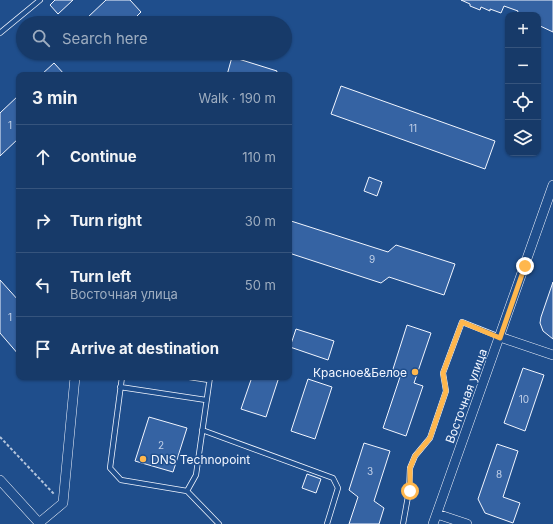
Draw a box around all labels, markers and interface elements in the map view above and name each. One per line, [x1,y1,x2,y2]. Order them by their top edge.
map controls [505,12,541,156]
button: + [505,12,541,48]
search box [16,16,292,60]
icon: search [30,27,52,49]
text: Search here [62,29,148,48]
button: − [505,48,541,84]
button: locate [505,84,541,120]
text: 3 min [32,88,78,108]
text: Walk · 190 m [199,90,276,106]
house number: 1 [8,119,12,131]
button: layers [505,120,541,156]
house number: 11 [409,122,417,134]
icon: ahead [32,146,54,168]
text: Continue [70,147,137,166]
text: 110 m [242,149,276,165]
icon: right [32,210,54,232]
text: Turn right [70,211,142,230]
text: 30 m [245,213,276,229]
house number: 9 [369,253,375,265]
route end [516,257,534,275]
text: Turn left [70,267,131,286]
icon: left [32,274,54,296]
text: 50 m [245,277,276,293]
text: Восточная улица [70,286,178,302]
house number: 1 [8,311,12,323]
icon: arrive [32,338,54,360]
text: Arrive at destination [70,339,219,358]
street label: Восточная улица [442,347,490,445]
place label: Красное&Белое [313,365,407,380]
marker: Красное&Белое [410,367,420,377]
house number: 10 [519,393,529,405]
house number: 2 [158,439,164,451]
place label: DNS Technopoint [151,452,250,467]
marker: DNS Technopoint [138,454,148,464]
house number: 3 [367,465,373,477]
house number: 8 [496,468,502,480]
route start [401,482,419,500]

